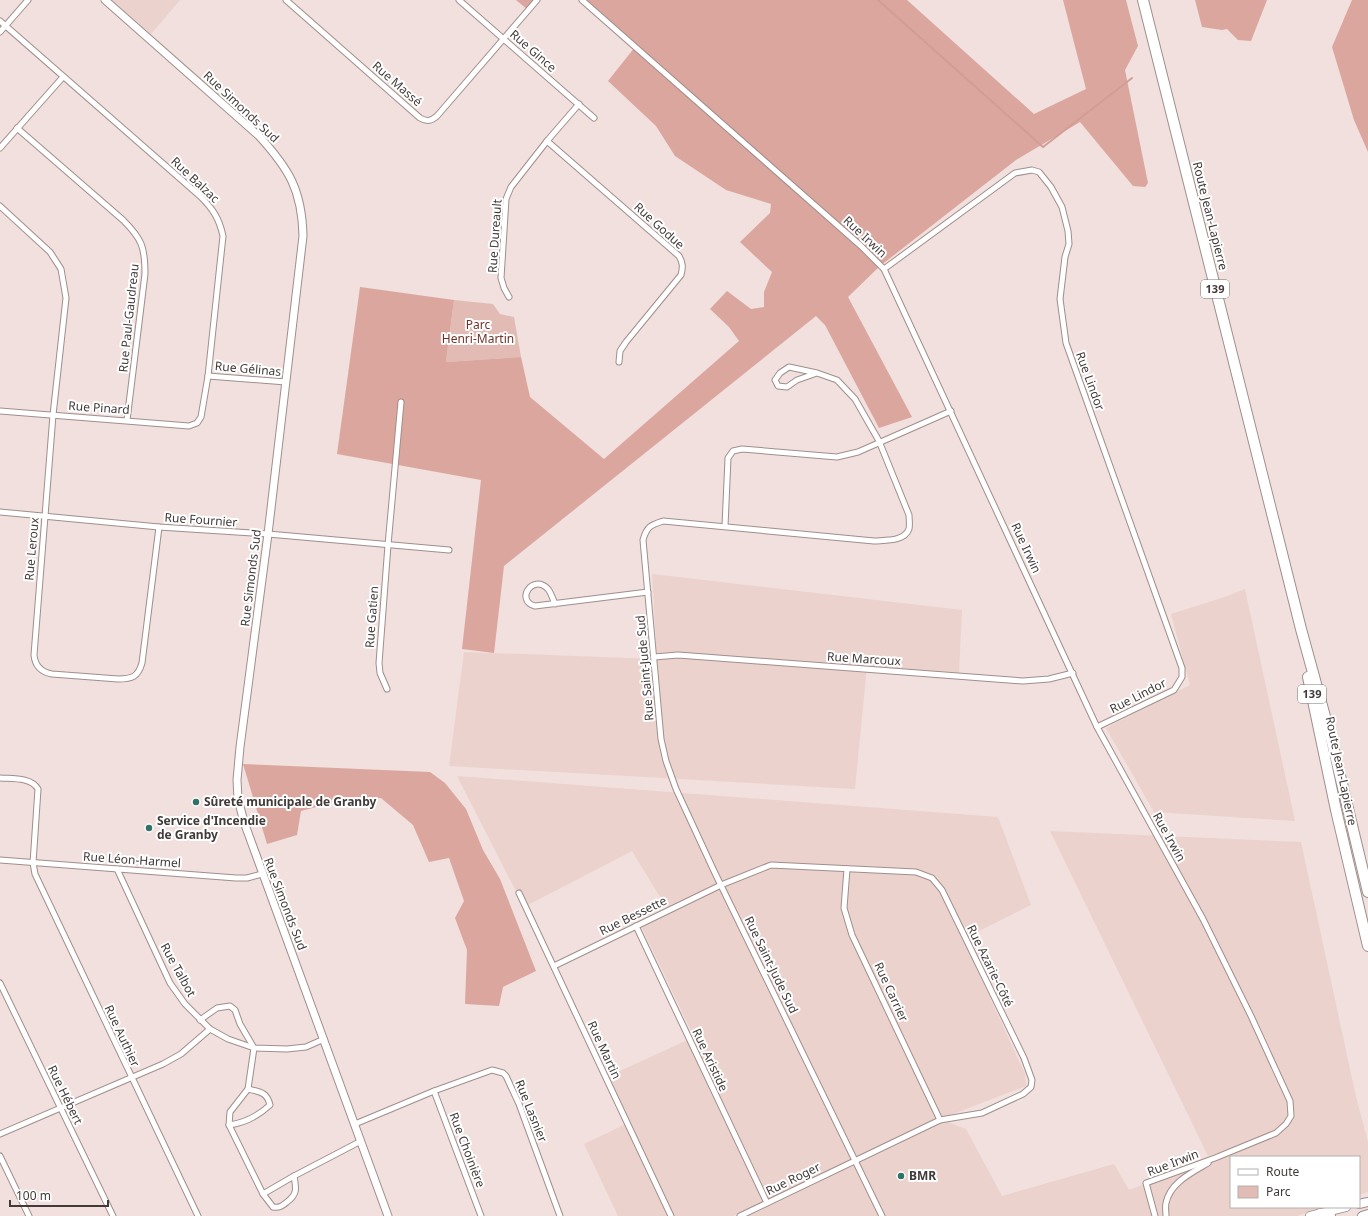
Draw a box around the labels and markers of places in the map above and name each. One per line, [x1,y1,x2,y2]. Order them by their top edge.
place label: Sûreté municipale de Granby [204,793,377,810]
marker: Sûreté municipale de Granby [191,797,201,807]
place label: Service d'Incendie de Granby [157,812,266,843]
marker: Service d'Incendie de Granby [144,823,154,833]
place label: BMR [909,1167,936,1184]
marker: BMR [896,1171,906,1181]

